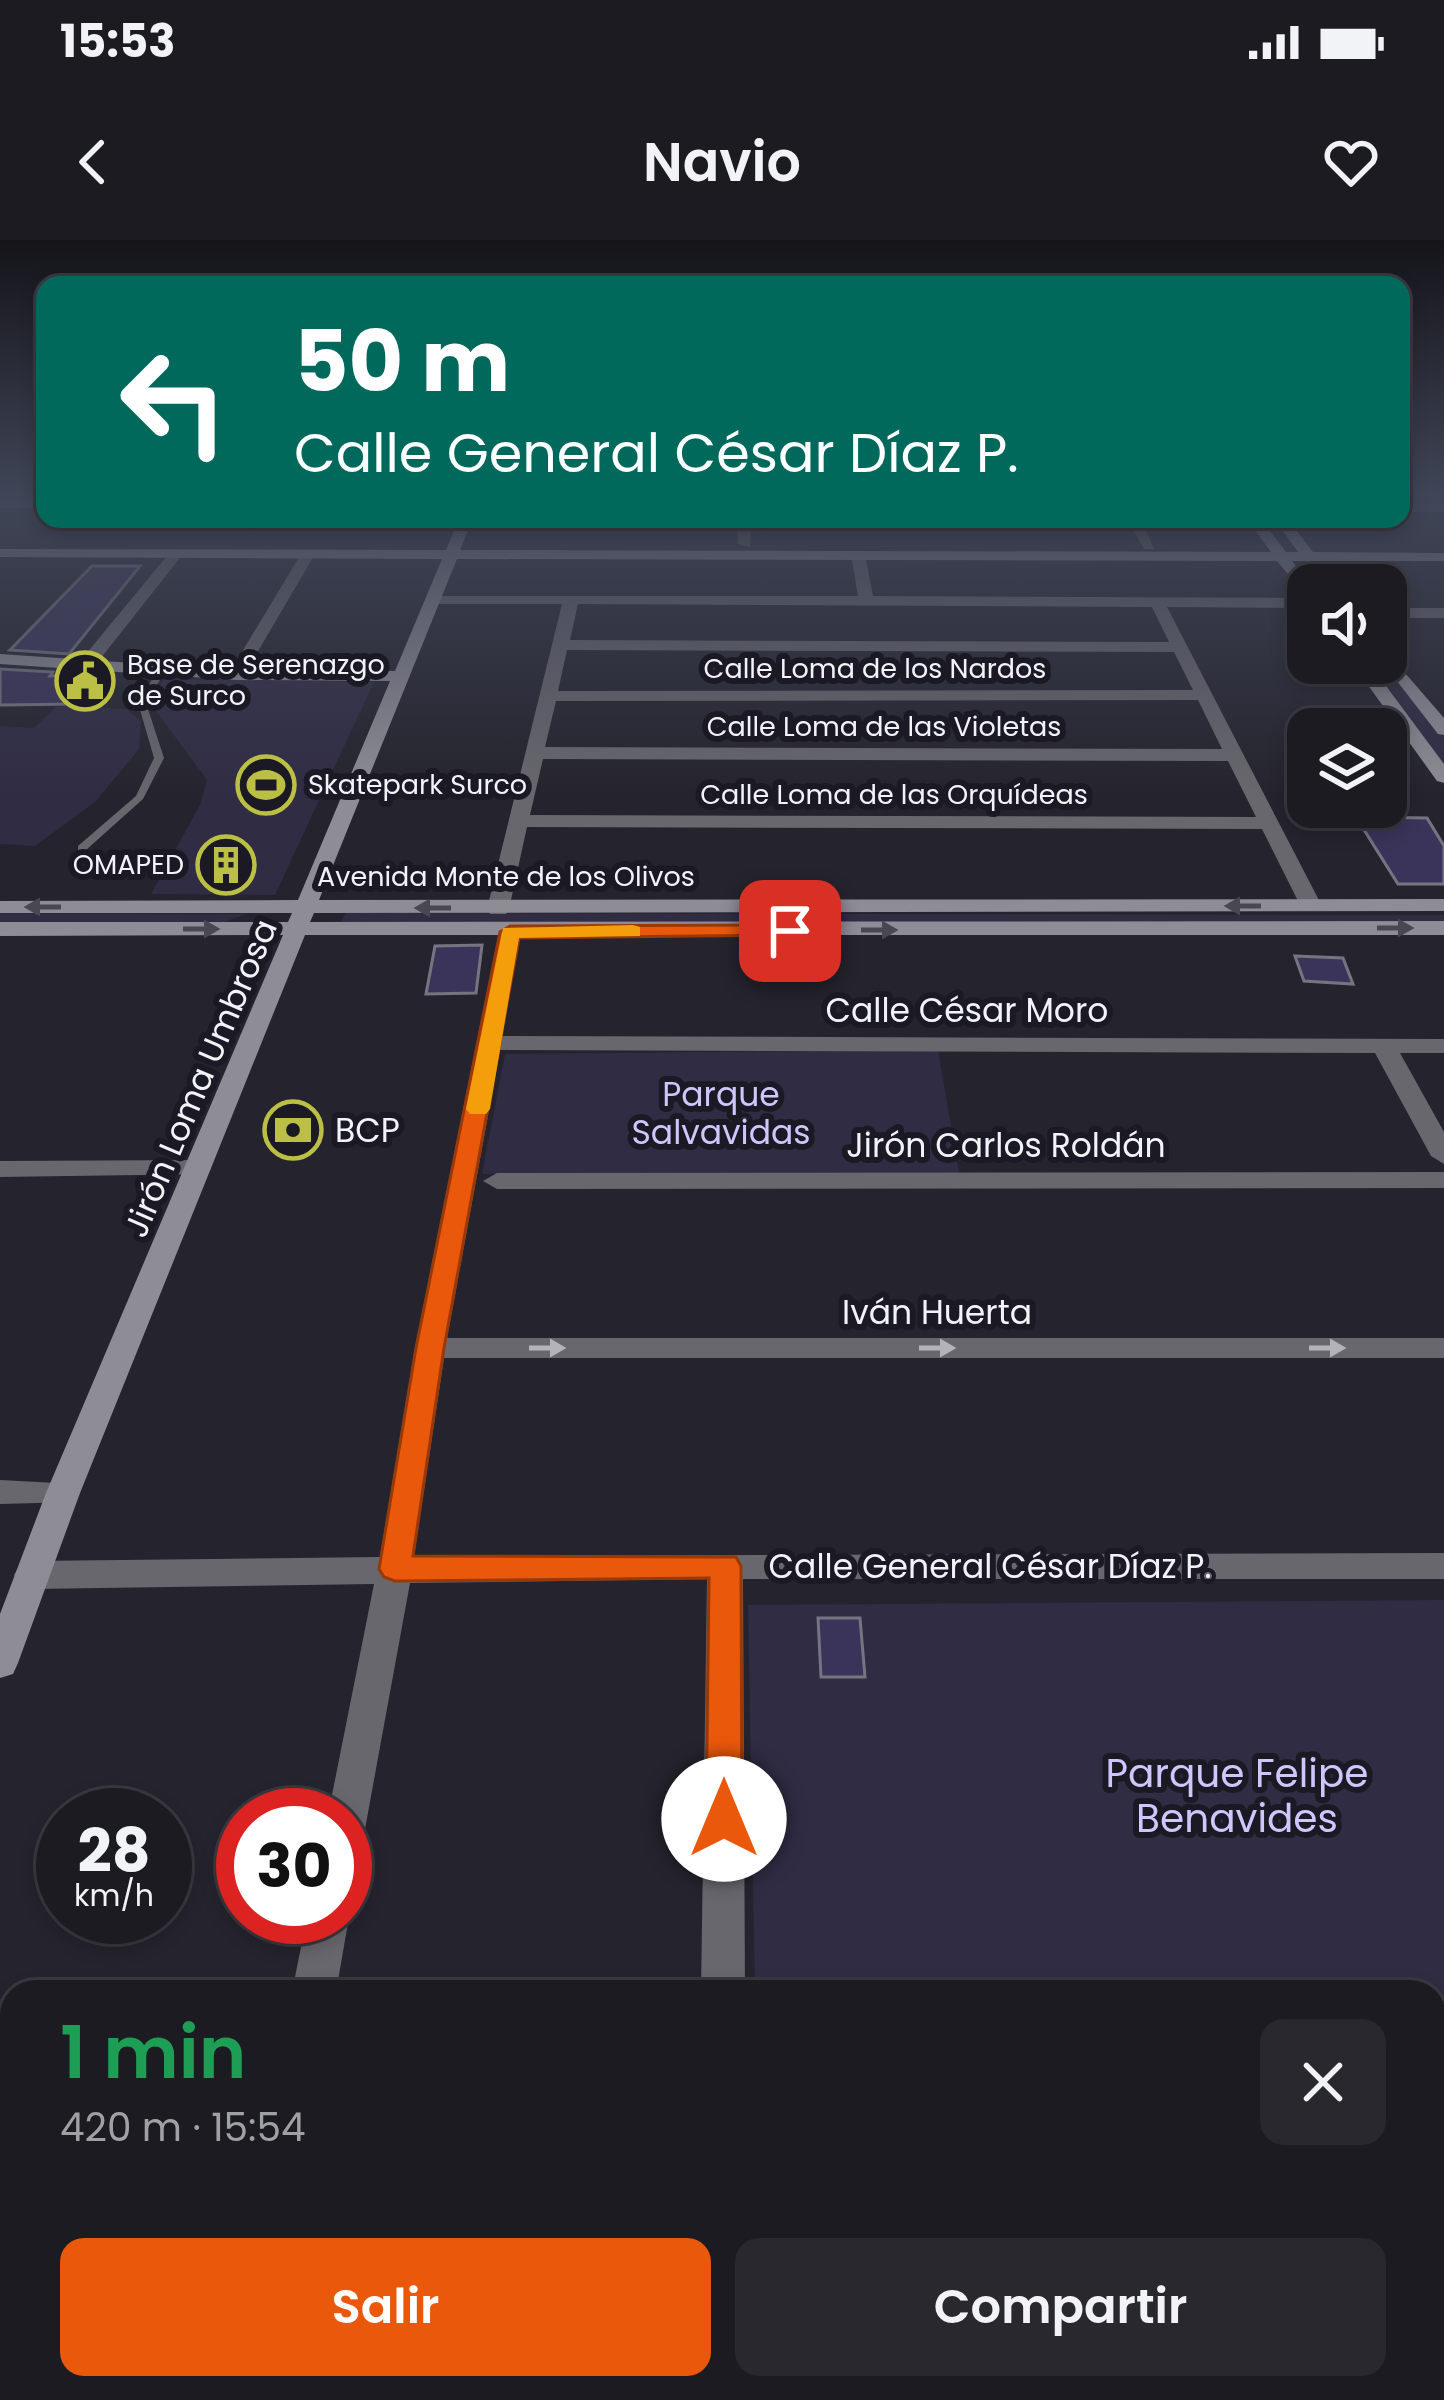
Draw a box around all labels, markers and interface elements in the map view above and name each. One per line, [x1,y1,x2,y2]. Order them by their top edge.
text: 15:53 [60,10,175,73]
text: Navio [643,124,801,200]
icon: back [60,129,126,195]
icon: heart [1318,129,1384,195]
text: 50 m [294,303,510,420]
icon: left [96,324,252,480]
text: Calle General César Díaz P. [294,415,1019,491]
map controls [1287,564,1407,828]
button: sound [1287,564,1407,684]
place label: Base de Serenazgo de Surco [127,646,385,714]
public building icon: Base de Serenazgo de Surco [54,650,116,712]
street label: Calle Loma de los Nardos [704,650,1046,687]
street label: Calle Loma de las Violetas [707,708,1061,745]
button: layers [1287,708,1407,828]
sports icon: Skatepark Surco [235,754,297,816]
place label: Skatepark Surco [308,766,527,803]
street label: Calle Loma de las Orquídeas [700,776,1088,813]
building icon: OMAPED [195,834,257,896]
place label: OMAPED [73,846,184,883]
street label: Avenida Monte de los Olivos [317,858,695,895]
pin [739,880,841,982]
one-way arrow [1223,896,1261,916]
one-way arrow [23,897,61,917]
one-way arrow [413,898,451,918]
icon: arrive [757,898,823,964]
street label: Jirón Loma Umbrosa [112,912,289,1244]
one-way arrow [1377,918,1415,938]
one-way arrow [183,920,221,939]
one-way arrow [861,920,899,940]
street label: Calle César Moro [826,987,1108,1034]
park label: Parque Salvavidas [631,1071,811,1156]
bank icon: BCP [262,1099,324,1161]
place label: BCP [335,1107,400,1154]
street label: Jirón Carlos Roldán [846,1122,1166,1169]
street label: Iván Huerta [842,1289,1032,1336]
one-way arrow [529,1338,567,1358]
one-way arrow [919,1338,957,1358]
one-way arrow [1309,1338,1347,1358]
street label: Calle General César Díaz P. [769,1543,1211,1590]
park label: Parque Felipe Benavides [1106,1746,1368,1846]
position arrow [661,1756,787,1882]
speed limit sign: 30 [216,1788,372,1944]
text: 28 [77,1809,151,1893]
text: km/h [74,1874,154,1917]
text: 1 min [60,2002,246,2103]
button: close [1260,2019,1386,2145]
text: 420 m · 15:54 [60,2100,305,2155]
button: Salir [60,2238,711,2376]
button: Compartir [735,2238,1386,2376]

